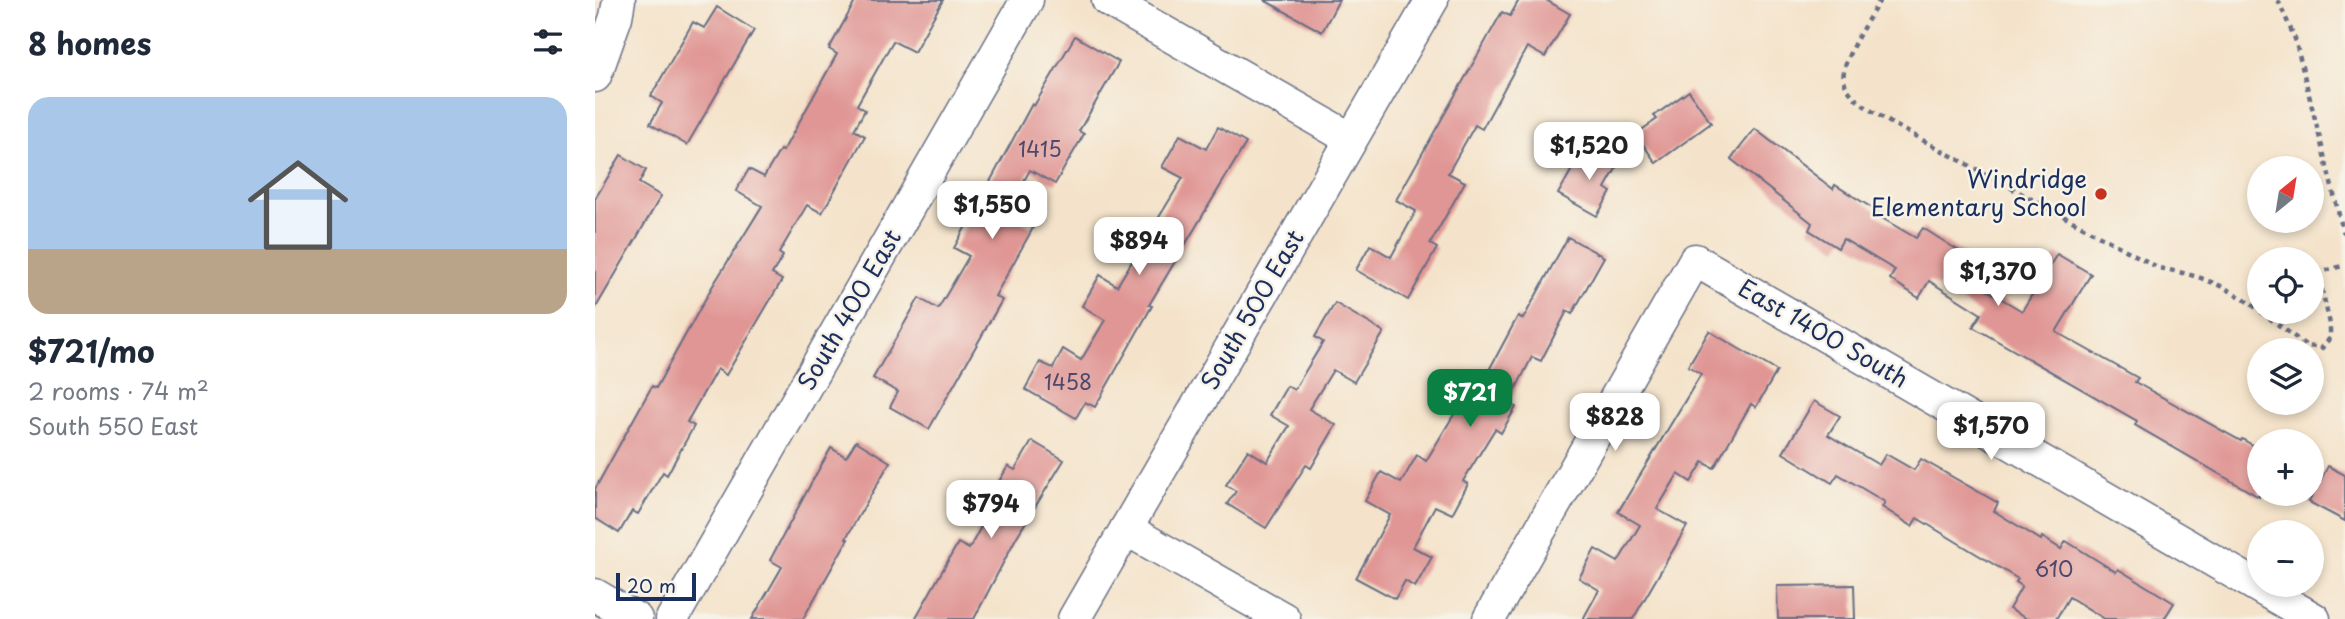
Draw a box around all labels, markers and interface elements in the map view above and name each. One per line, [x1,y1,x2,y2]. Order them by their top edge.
text: 8 homes [28,20,151,65]
icon: filters [529,23,567,61]
pin: $1,520 [1532,122,1646,182]
text: $1,520 [1550,127,1628,162]
house number: 1415 [1018,132,1062,164]
icon: home [235,142,361,268]
north arrow [2247,156,2324,233]
map controls [2247,156,2324,597]
place label: Windridge Elementary School [1871,160,2087,224]
pin: $1,550 [935,182,1049,241]
text: $1,550 [953,186,1031,221]
marker: Windridge Elementary School [2093,186,2109,202]
pin: $894 [1098,218,1180,277]
street label: South 400 East [788,222,909,396]
text: $894 [1110,222,1168,257]
street label: South 500 East [1191,222,1312,396]
button: locate [2247,247,2324,324]
pin: $1,370 [1941,248,2055,308]
text: $1,370 [1960,253,2036,288]
street label: East 1400 South [1732,269,1916,396]
text: $721/mo [28,328,155,373]
button: layers [2247,338,2324,415]
house number: 1458 [1044,365,1092,397]
pin: $721 [1429,370,1511,429]
text: 2 rooms · 74 m² [28,373,209,408]
text: $721 [1443,374,1497,409]
pin: $828 [1574,393,1656,453]
text: $828 [1586,398,1644,433]
pin: $1,570 [1934,402,2048,462]
text: $1,570 [1953,407,2029,442]
text: South 550 East [28,408,198,443]
button: + [2247,429,2324,506]
pin: $794 [950,480,1032,540]
text: $794 [962,485,1020,520]
button: − [2247,520,2324,597]
house number: 610 [2035,552,2073,584]
scale bar [616,570,697,602]
text: 20 m [627,571,676,599]

